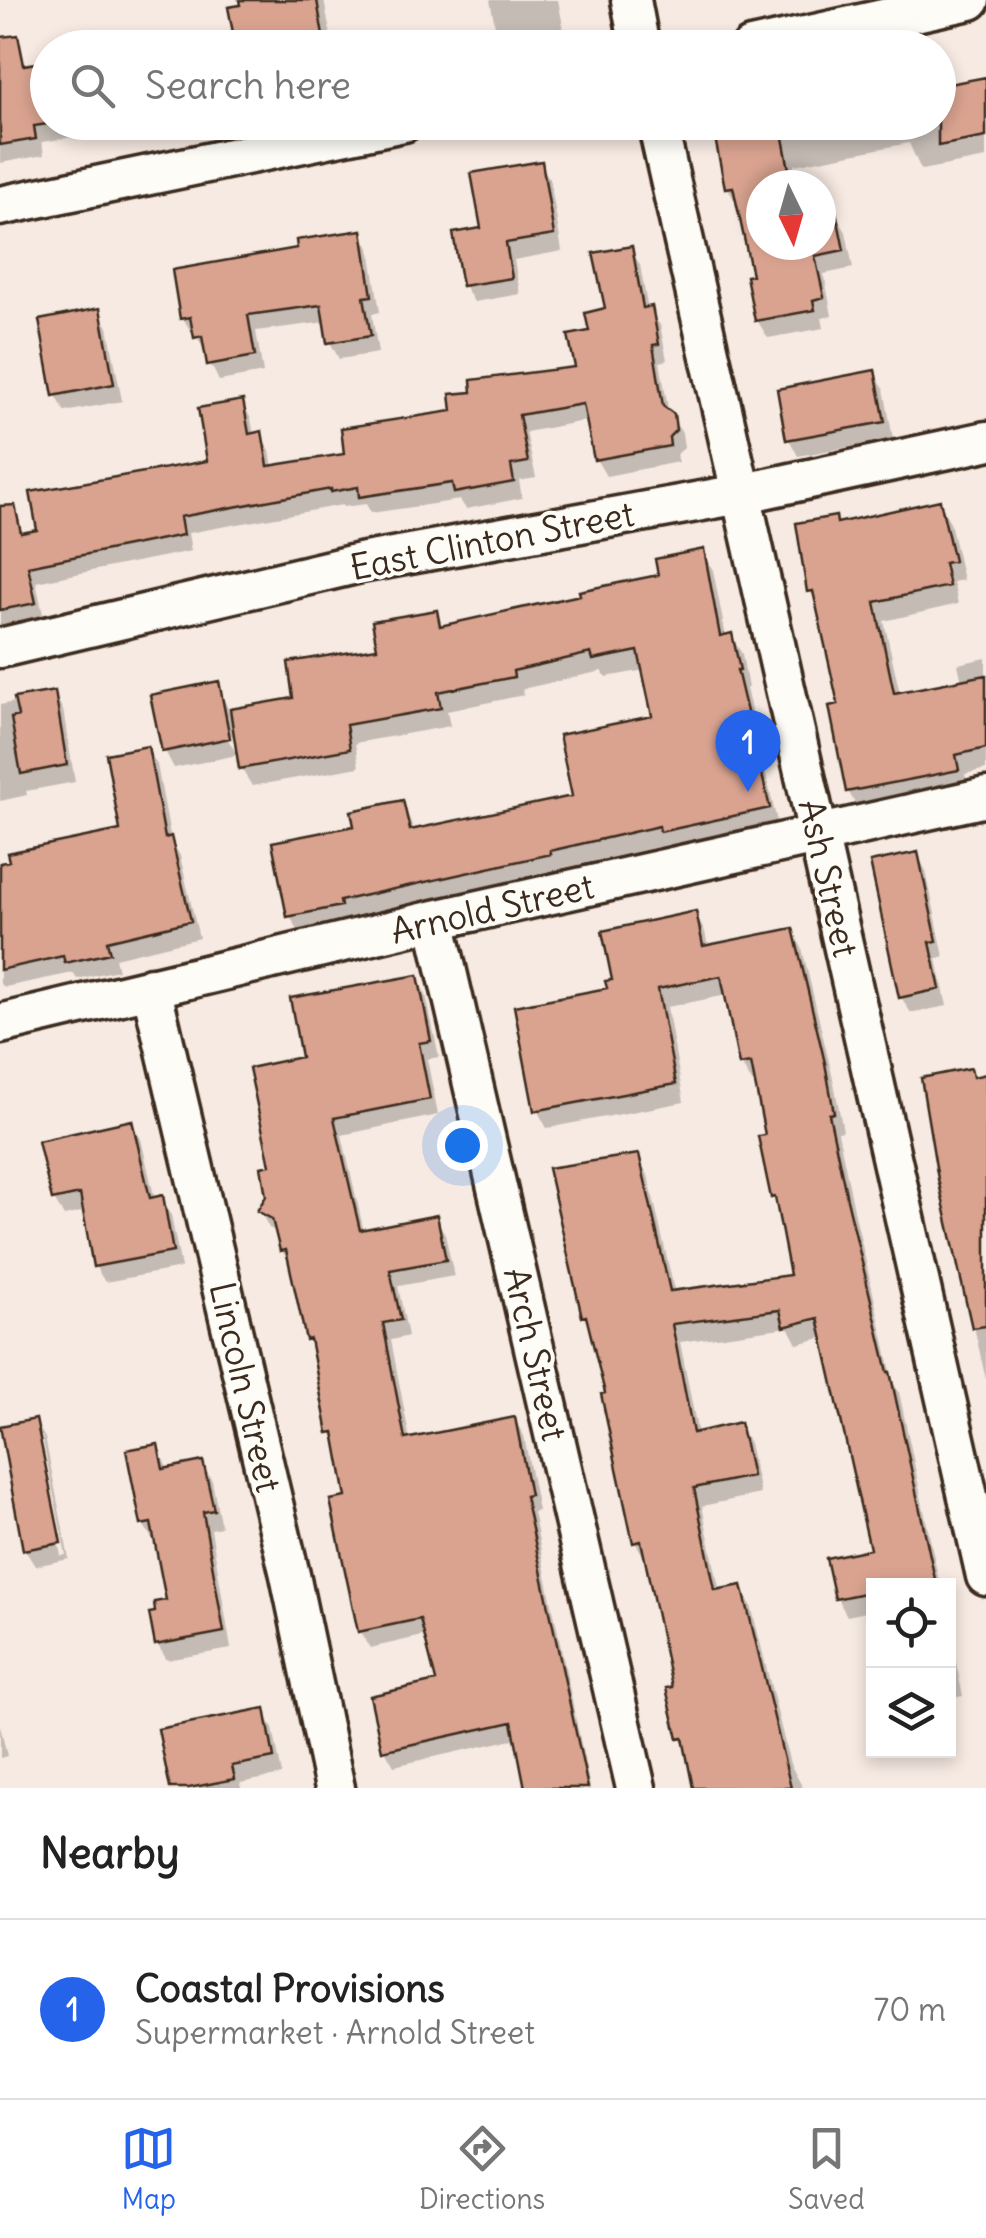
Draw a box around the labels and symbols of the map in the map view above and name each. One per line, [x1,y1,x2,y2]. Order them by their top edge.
north arrow [746,170,836,260]
street label: East Clinton Street [346,491,638,589]
pin: 1 [716,710,780,792]
street label: Ash Street [790,795,869,961]
street label: Arnold Street [386,863,598,953]
your location [437,1120,488,1171]
street label: Arch Street [495,1263,577,1445]
street label: Lincoln Street [200,1278,292,1496]

